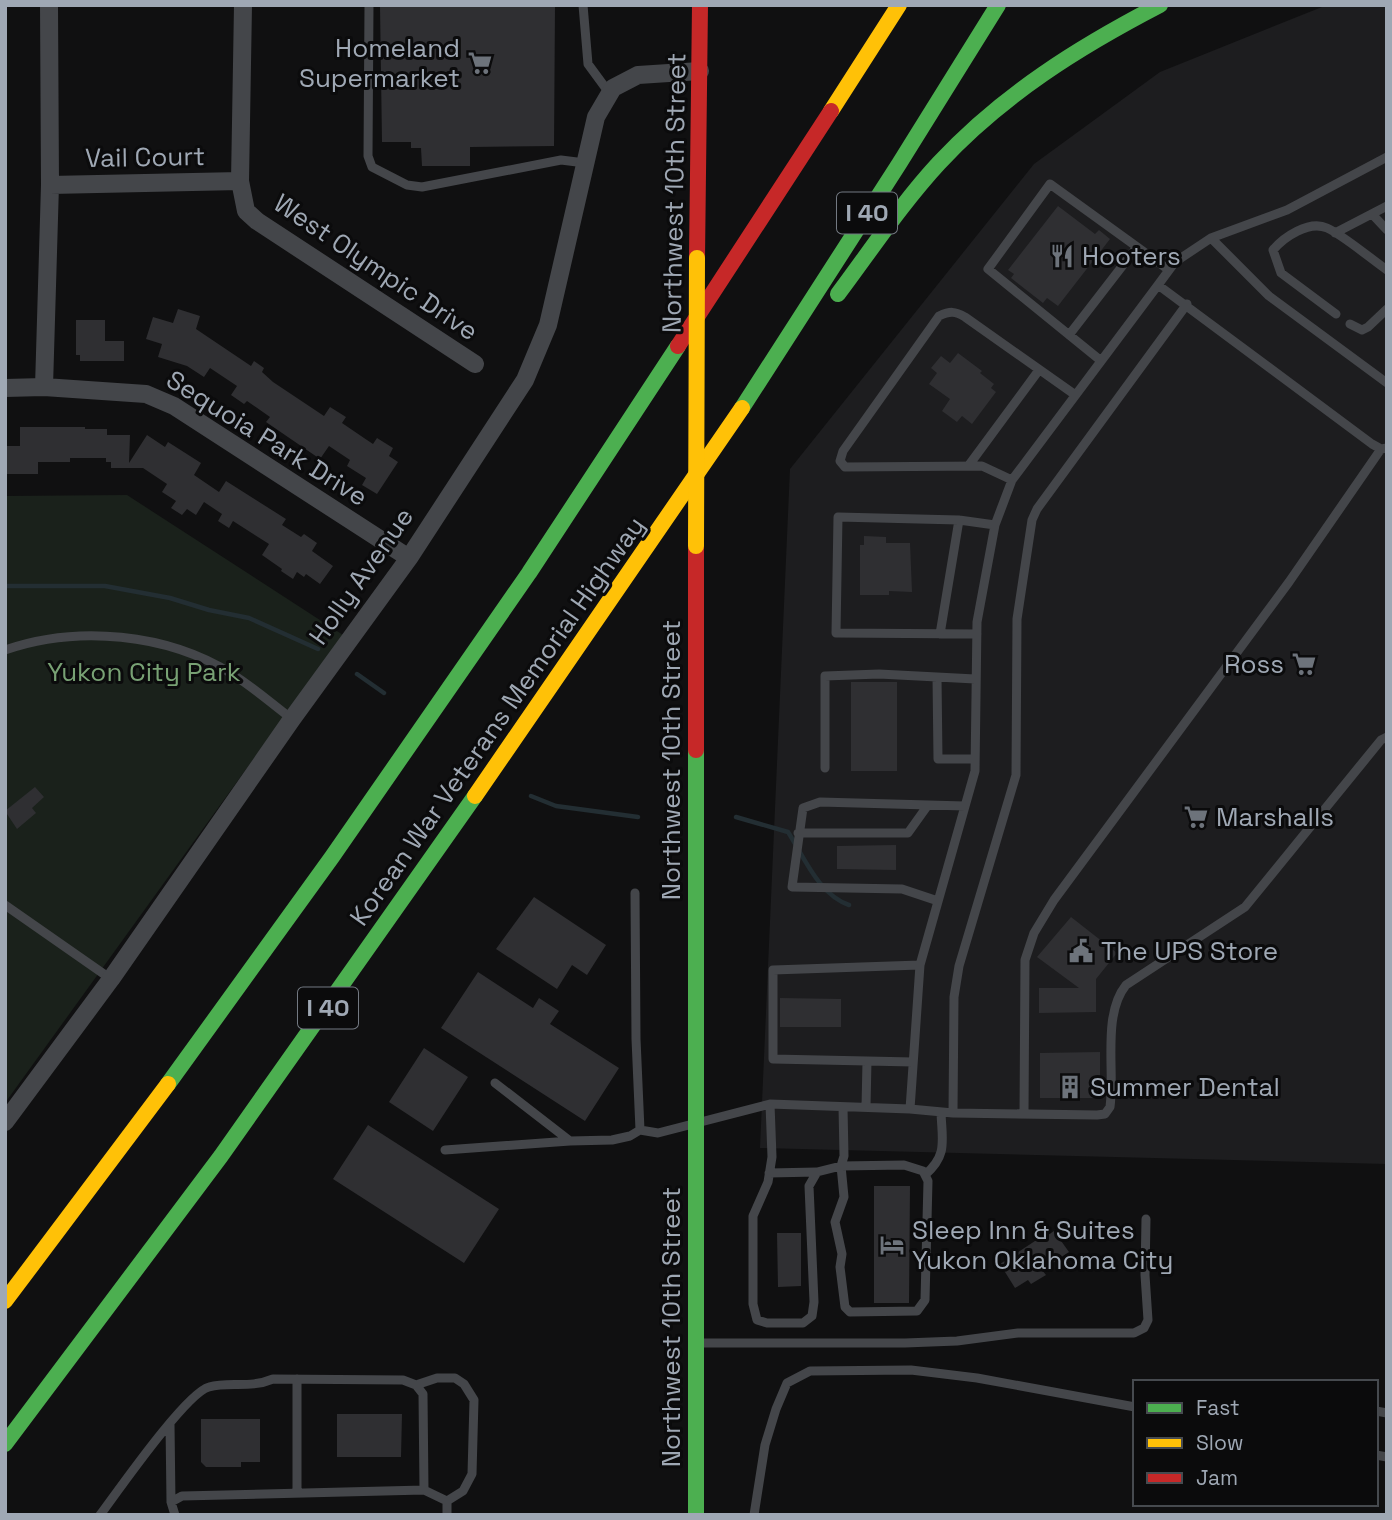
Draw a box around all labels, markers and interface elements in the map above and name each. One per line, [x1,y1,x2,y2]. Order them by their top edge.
place label: Homeland Supermarket [299,31,460,95]
supermarket icon: Homeland Supermarket [466,49,494,77]
street label: Northwest 10th Street [655,52,693,334]
street label: Vail Court [85,139,205,175]
street label: West Olympic Drive [267,186,485,348]
road number: I 40 [837,192,897,233]
place label: Hooters [1082,239,1181,273]
restaurant icon: Hooters [1048,242,1076,270]
street label: Sequoia Park Drive [160,362,374,514]
street label: Holly Avenue [301,501,421,651]
street label: Korean War Veterans Memorial Highway [342,510,652,932]
street label: Northwest 10th Street [654,620,688,900]
place label: Ross [1224,647,1284,681]
supermarket icon: Ross [1290,650,1318,678]
park label: Yukon City Park [47,655,241,689]
place label: Marshalls [1216,800,1334,834]
supermarket icon: Marshalls [1182,803,1210,831]
place label: The UPS Store [1101,934,1278,968]
public building icon: The UPS Store [1067,937,1095,965]
road number: I 40 [298,988,358,1028]
place label: Summer Dental [1090,1070,1280,1104]
building icon: Summer Dental [1056,1073,1084,1101]
street label: Northwest 10th Street [654,1187,688,1467]
place label: Sleep Inn & Suites Yukon Oklahoma City [912,1213,1173,1277]
hotel icon: Sleep Inn & Suites Yukon Oklahoma City [878,1231,906,1259]
legend [1133,1380,1378,1506]
text: Fast [1196,1394,1240,1421]
text: Slow [1196,1429,1244,1456]
text: Jam [1196,1464,1238,1491]

